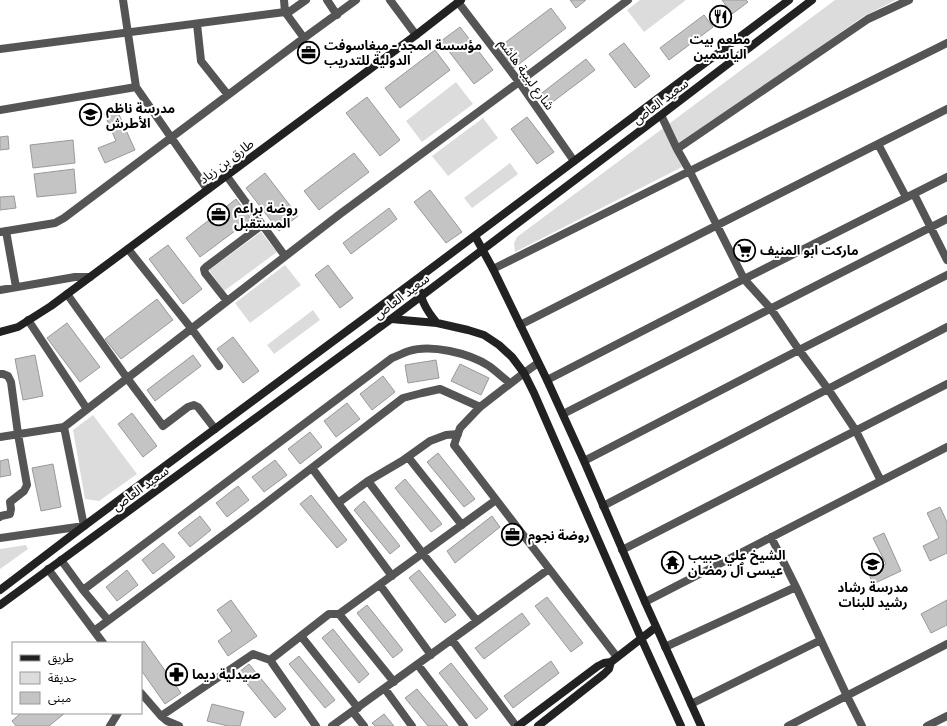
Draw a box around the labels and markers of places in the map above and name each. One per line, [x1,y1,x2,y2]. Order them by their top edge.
restaurant icon: مطعم بيت الياسمين [707,4,733,30]
place label: مطعم بيت الياسمين [690,31,750,62]
place label: مؤسسة المجد - ميغاسوفت الدولية للتدريب [324,37,482,68]
office icon: مؤسسة المجد - ميغاسوفت الدولية للتدريب [296,39,322,65]
place label: مدرسة ناظم الأطرش [106,100,175,131]
school or university icon: مدرسة ناظم الأطرش [78,102,104,128]
place label: روضة براعم المستقبل [234,200,298,231]
office icon: روضة براعم المستقبل [206,202,232,228]
supermarket icon: ماركت ابو المنيف [731,237,757,263]
place label: ماركت ابو المنيف [760,242,859,258]
office icon: روضة نجوم [500,522,526,548]
place label: روضة نجوم [528,527,590,545]
place label: الشيخ علي حبيب عيسى ٱل رمضان [688,547,786,578]
temple icon: الشيخ علي حبيب عيسى ٱل رمضان [660,549,686,575]
school or university icon: مدرسة رشاد رشيد للبنات [860,552,886,578]
place label: مدرسة رشاد رشيد للبنات [838,579,908,610]
pharmacy icon: صيدلية ديما [164,661,190,687]
place label: صيدلية ديما [192,666,261,682]

